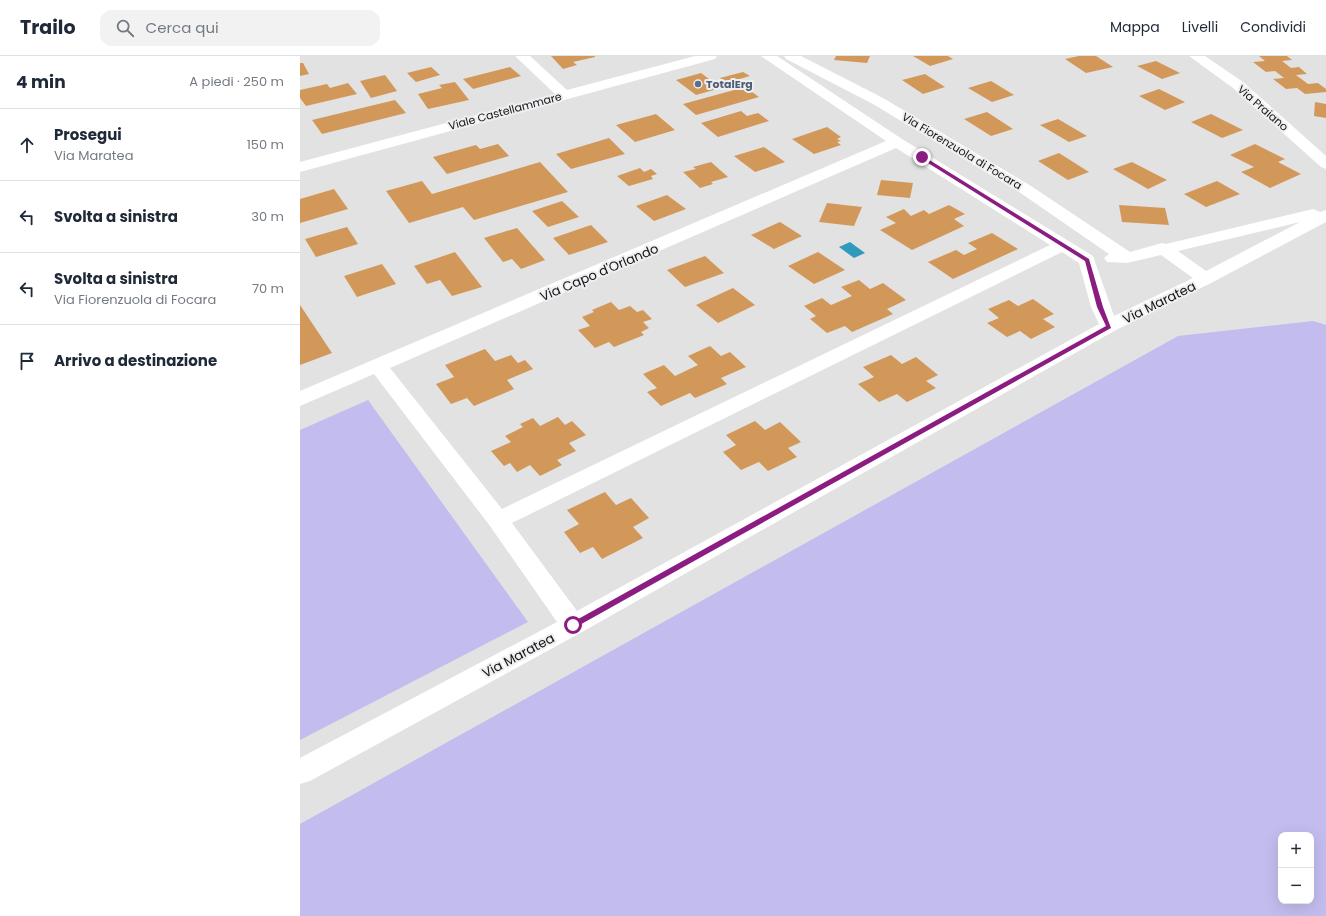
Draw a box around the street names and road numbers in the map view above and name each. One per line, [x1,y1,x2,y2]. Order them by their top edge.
street label: Via Praiano [1234,81,1292,135]
street label: Viale Castellammare [447,88,563,134]
street label: Via Fiorenzuola di Focara [899,109,1025,193]
street label: Via Capo d'Orlando [537,239,661,306]
street label: Via Maratea [1119,276,1199,328]
street label: Via Maratea [479,628,558,682]

